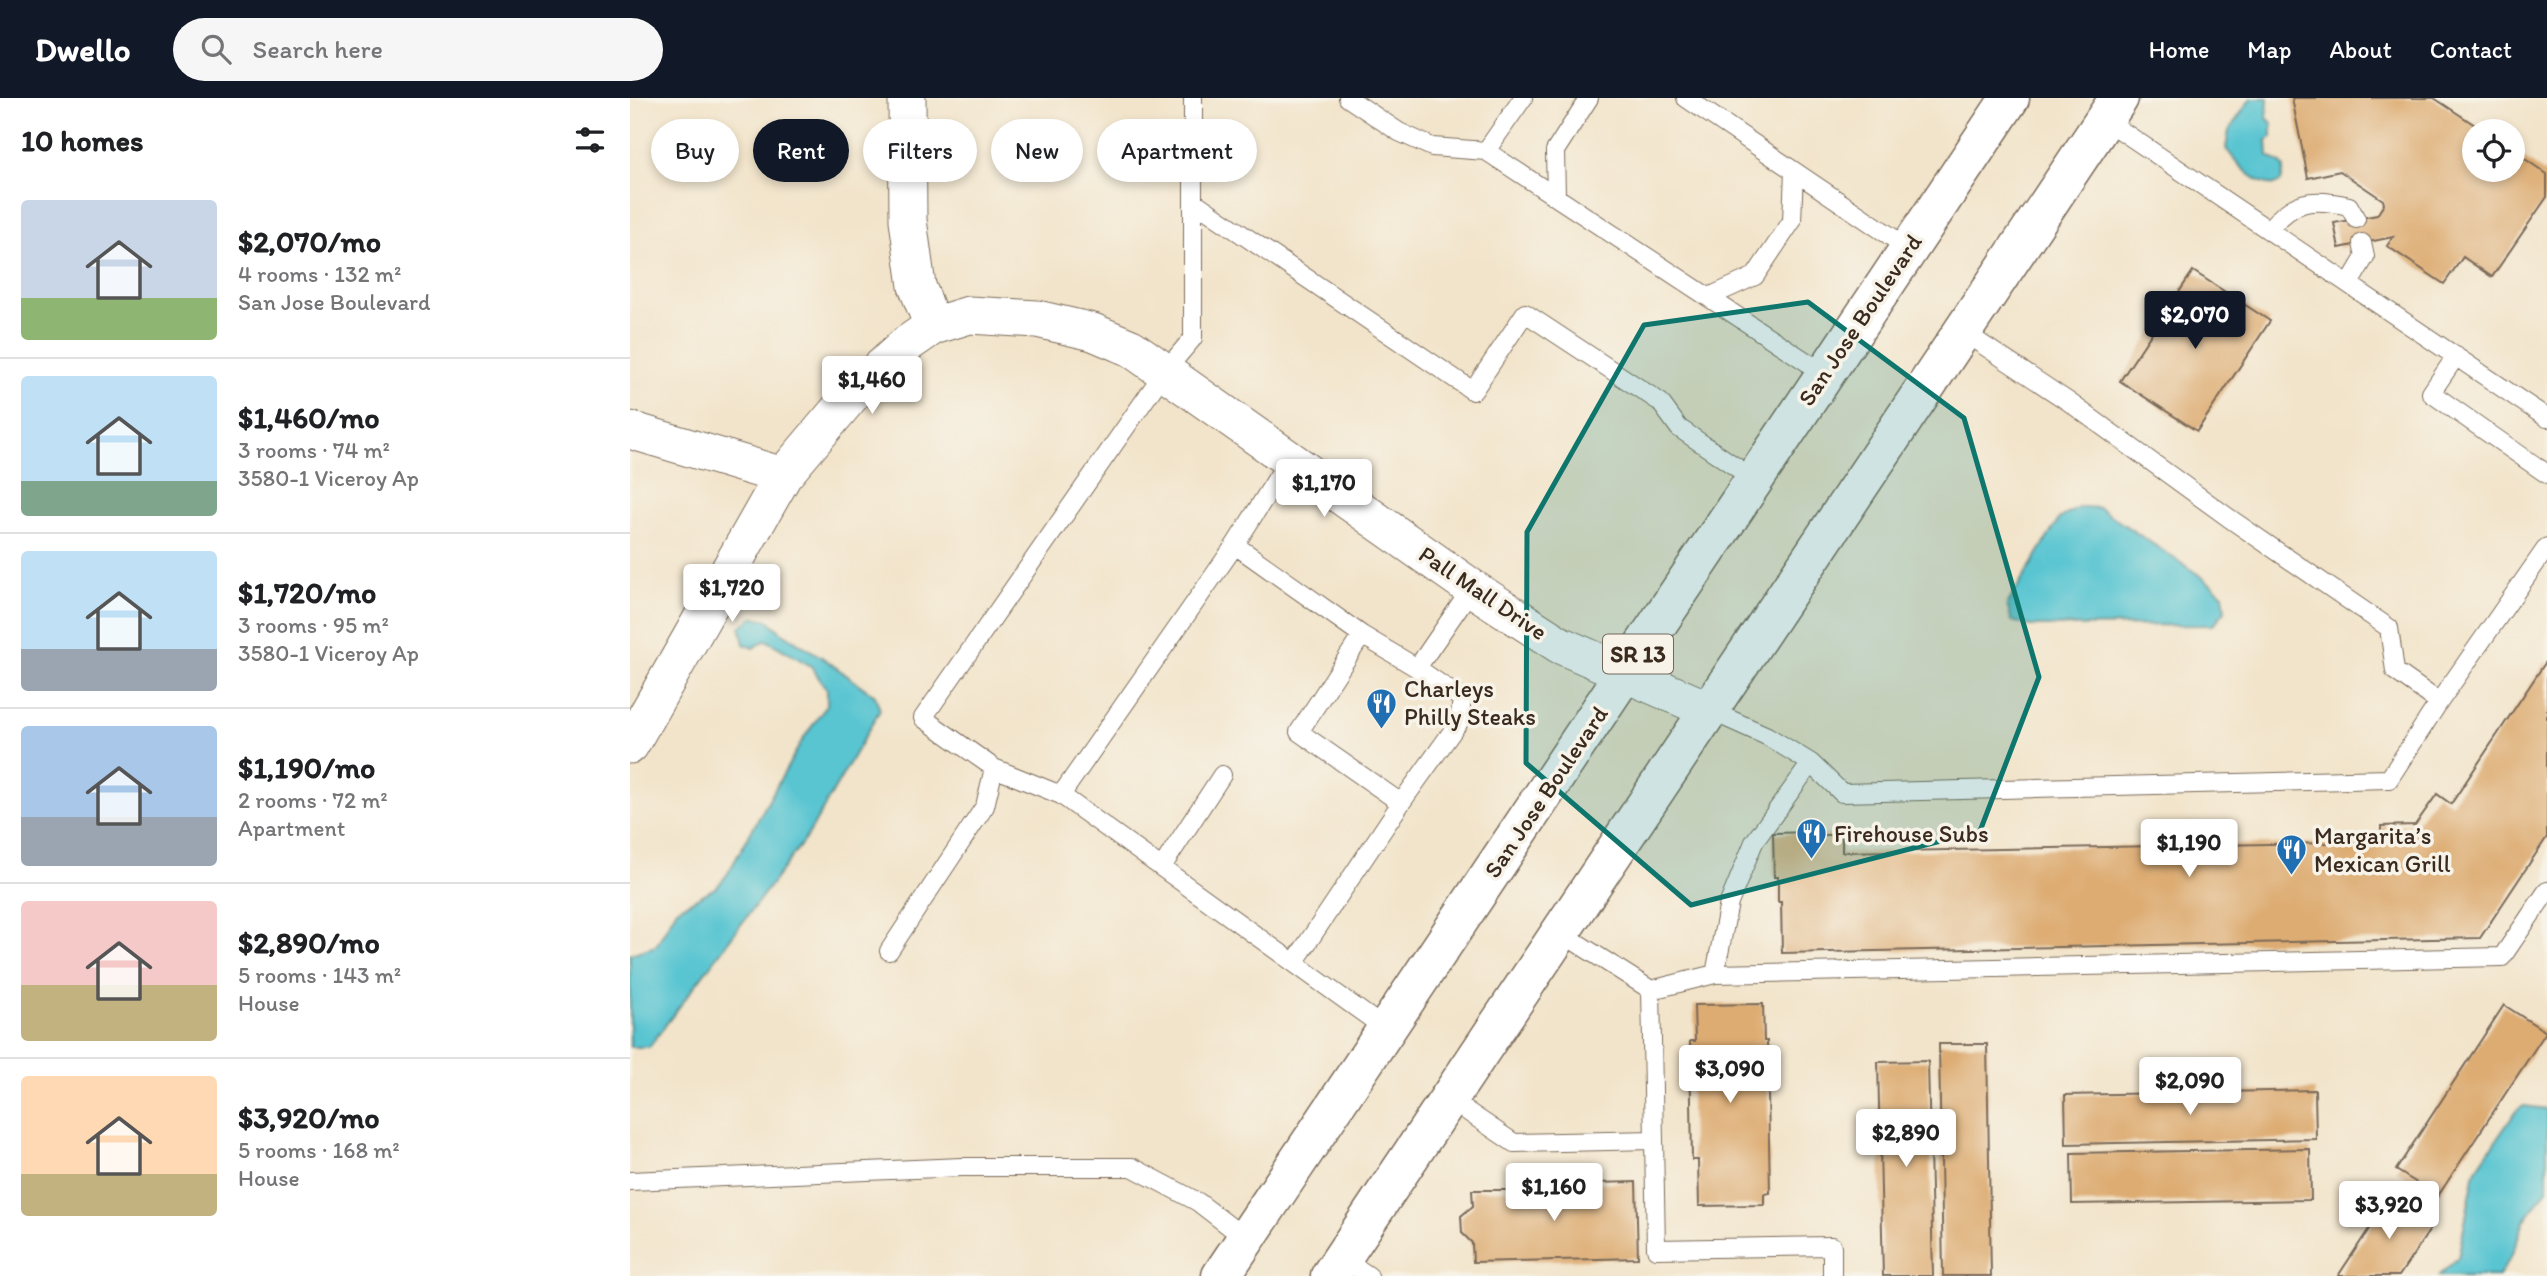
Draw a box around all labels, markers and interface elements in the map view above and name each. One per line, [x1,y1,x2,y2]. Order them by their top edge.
search box [173,18,663,81]
text: Dwello [35,30,131,69]
icon: search [197,30,235,68]
text: Search here [253,33,383,65]
text: Home [2149,35,2209,64]
text: Map [2247,35,2291,64]
text: About [2329,35,2392,64]
text: Contact [2430,35,2512,64]
chip: Buy [651,119,739,182]
chip: Rent [753,119,849,182]
chip: Filters [863,119,977,182]
chip: New [991,119,1083,182]
chip: Apartment [1097,119,1257,182]
map controls [2462,119,2525,182]
button: locate [2462,119,2525,182]
icon: filters [571,121,609,159]
text: 10 homes [21,122,144,159]
text: $2,070/mo [238,223,381,260]
icon: home [77,228,161,312]
street label: San Jose Boulevard [1791,228,1928,411]
text: 4 rooms · 132 m² [238,260,401,288]
text: San Jose Boulevard [238,288,431,316]
pin: $2,070 [2138,292,2252,351]
text: $2,070 [2161,300,2229,328]
pin: $1,460 [815,356,929,416]
text: $1,460 [838,365,906,393]
text: $1,460/mo [238,399,380,436]
icon: home [77,404,161,488]
text: 3 rooms · 74 m² [238,436,390,464]
pin: $1,170 [1267,460,1381,519]
text: 3580-1 Viceroy Ap [238,464,419,492]
text: $1,170 [1292,468,1356,496]
street label: Pall Mall Drive [1414,539,1553,646]
pin: $1,720 [675,564,789,624]
text: $1,720 [699,573,765,601]
text: $1,720/mo [238,574,376,611]
icon: home [77,579,161,663]
text: 3 rooms · 95 m² [238,611,389,639]
road number: SR 13 [1603,634,1673,674]
text: 3580-1 Viceroy Ap [238,639,419,667]
place label: Charleys Philly Steaks [1404,674,1536,731]
restaurant icon: Charleys Philly Steaks [1364,686,1398,730]
street label: San Jose Boulevard [1477,700,1614,883]
text: $1,190/mo [238,749,375,786]
icon: home [77,754,161,838]
text: 2 rooms · 72 m² [238,786,388,814]
text: Apartment [238,814,345,842]
restaurant icon: Firehouse Subs [1794,817,1828,861]
place label: Firehouse Subs [1834,819,1989,848]
pin: $1,190 [2132,820,2246,879]
place label: Margarita’s Mexican Grill [2314,821,2451,878]
text: $1,190 [2157,828,2221,856]
restaurant icon: Margarita’s Mexican Grill [2274,833,2308,877]
text: $2,890/mo [238,924,380,961]
icon: home [77,929,161,1013]
text: 5 rooms · 143 m² [238,961,401,989]
text: House [238,989,300,1017]
pin: $3,090 [1673,1046,1787,1105]
text: $3,090 [1695,1054,1765,1082]
pin: $2,090 [2133,1058,2247,1117]
text: $2,090 [2155,1066,2225,1094]
text: $3,920/mo [238,1099,380,1136]
icon: home [77,1104,161,1188]
pin: $2,890 [1849,1110,1963,1169]
text: $2,890 [1872,1118,1940,1146]
text: 5 rooms · 168 m² [238,1136,400,1164]
text: House [238,1164,300,1192]
pin: $1,160 [1497,1164,1611,1223]
text: $1,160 [1522,1172,1586,1200]
pin: $3,920 [2332,1182,2446,1241]
text: $3,920 [2355,1190,2423,1218]

